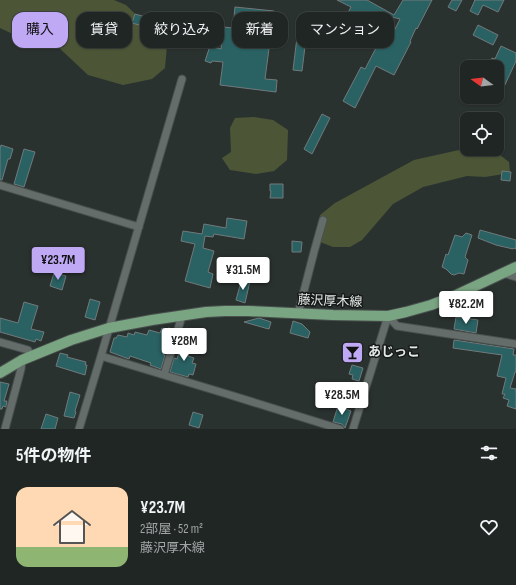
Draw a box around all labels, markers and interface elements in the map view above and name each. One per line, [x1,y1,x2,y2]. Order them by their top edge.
chip: 購入 [12,12,68,48]
chip: 賃貸 [76,12,132,48]
chip: 絞り込み [140,12,224,48]
chip: 新着 [232,12,288,48]
chip: マンション [296,12,394,48]
north arrow [460,60,504,104]
map controls [460,60,504,156]
button: locate [460,112,504,156]
pin: ¥23.7M [25,247,91,281]
text: ¥23.7M [41,252,75,268]
pin: ¥31.5M [210,257,276,291]
text: ¥31.5M [226,262,260,278]
pin: ¥82.2M [433,291,499,325]
street label: 藤沢厚木線 [297,292,363,310]
text: ¥82.2M [448,296,484,312]
pin: ¥28M [160,328,208,362]
text: ¥28M [171,333,197,349]
bar icon: あじっこ [339,339,365,365]
place label: あじっこ [368,344,420,360]
pin: ¥28.5M [309,382,375,416]
text: ¥28.5M [324,387,360,403]
icon: filters [478,442,500,464]
text: 5件の物件 [16,446,91,466]
text: ¥23.7M [140,498,185,518]
icon: home [48,503,96,551]
icon: heart [478,516,500,538]
text: 2部屋 · 52 m² [140,521,203,537]
text: 藤沢厚木線 [140,540,205,556]

